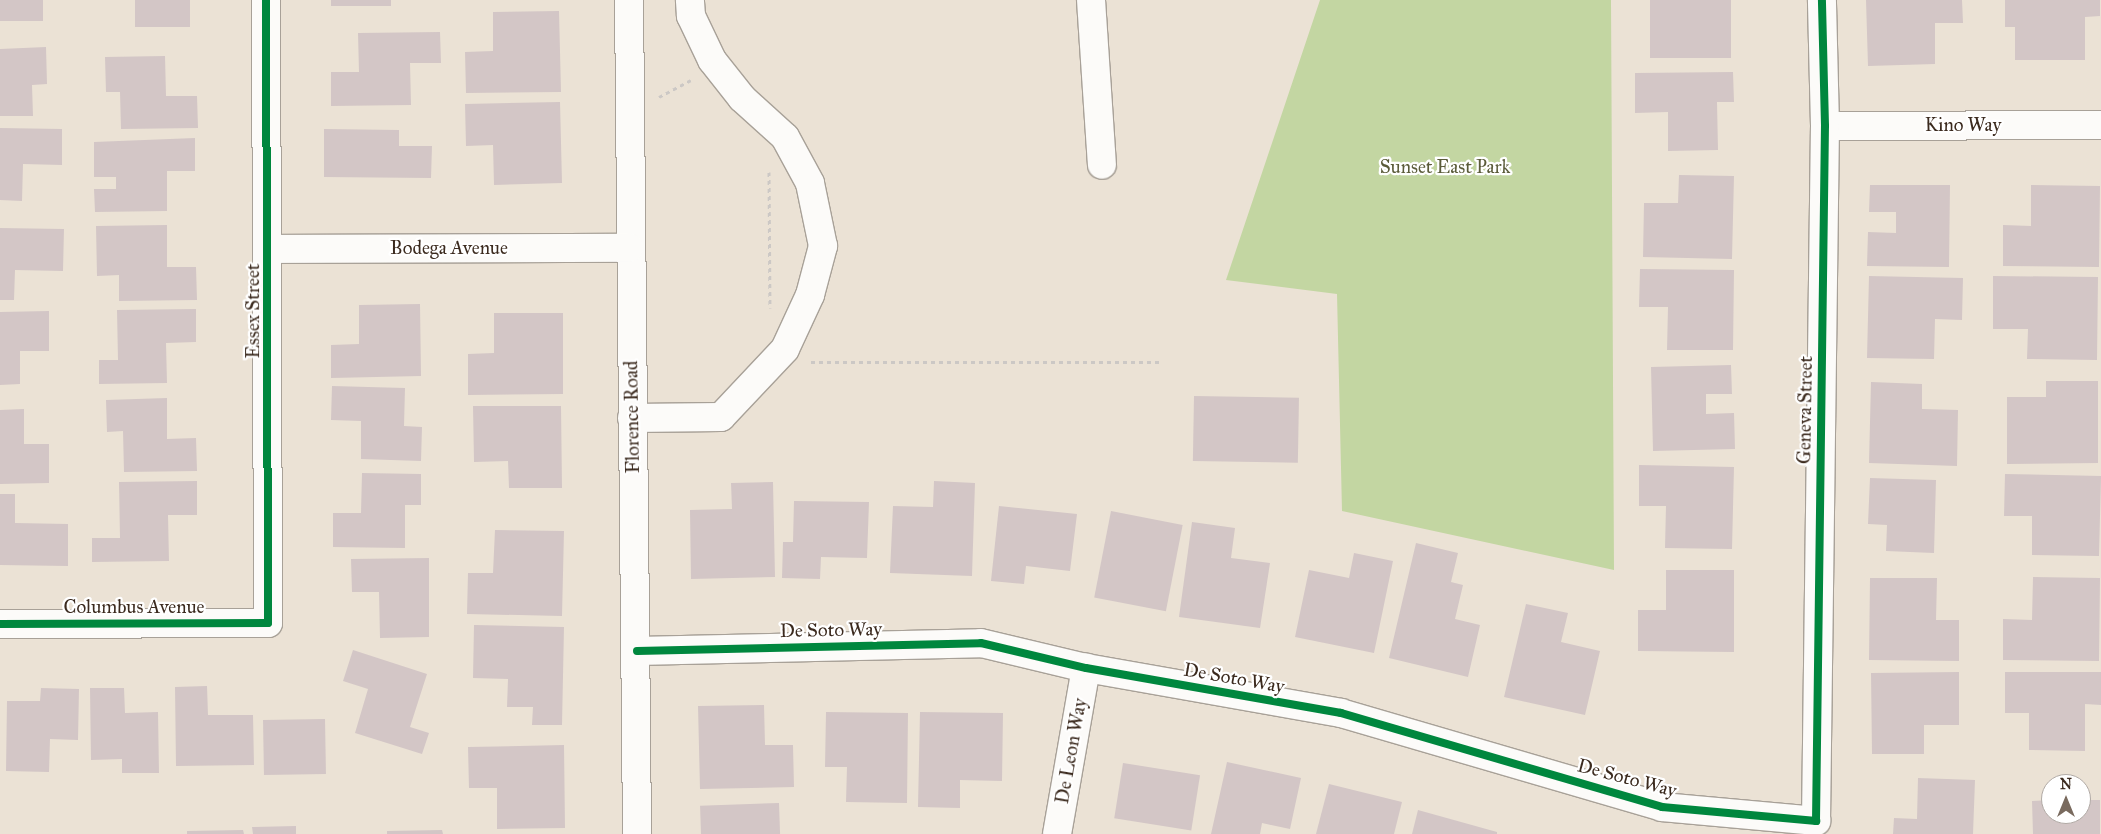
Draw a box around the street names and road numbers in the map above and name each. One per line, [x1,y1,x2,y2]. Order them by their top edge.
street label: Kino Way [1925,114,2001,136]
street label: Bodega Avenue [390,237,508,259]
street label: Essex Street [242,263,264,359]
street label: Geneva Street [1793,356,1817,464]
street label: Florence Road [620,360,644,474]
street label: Columbus Avenue [64,596,204,618]
street label: De Soto Way [780,618,882,642]
street label: De Soto Way [1182,658,1286,698]
street label: De Leon Way [1050,696,1092,806]
street label: De Soto Way [1575,754,1679,802]

